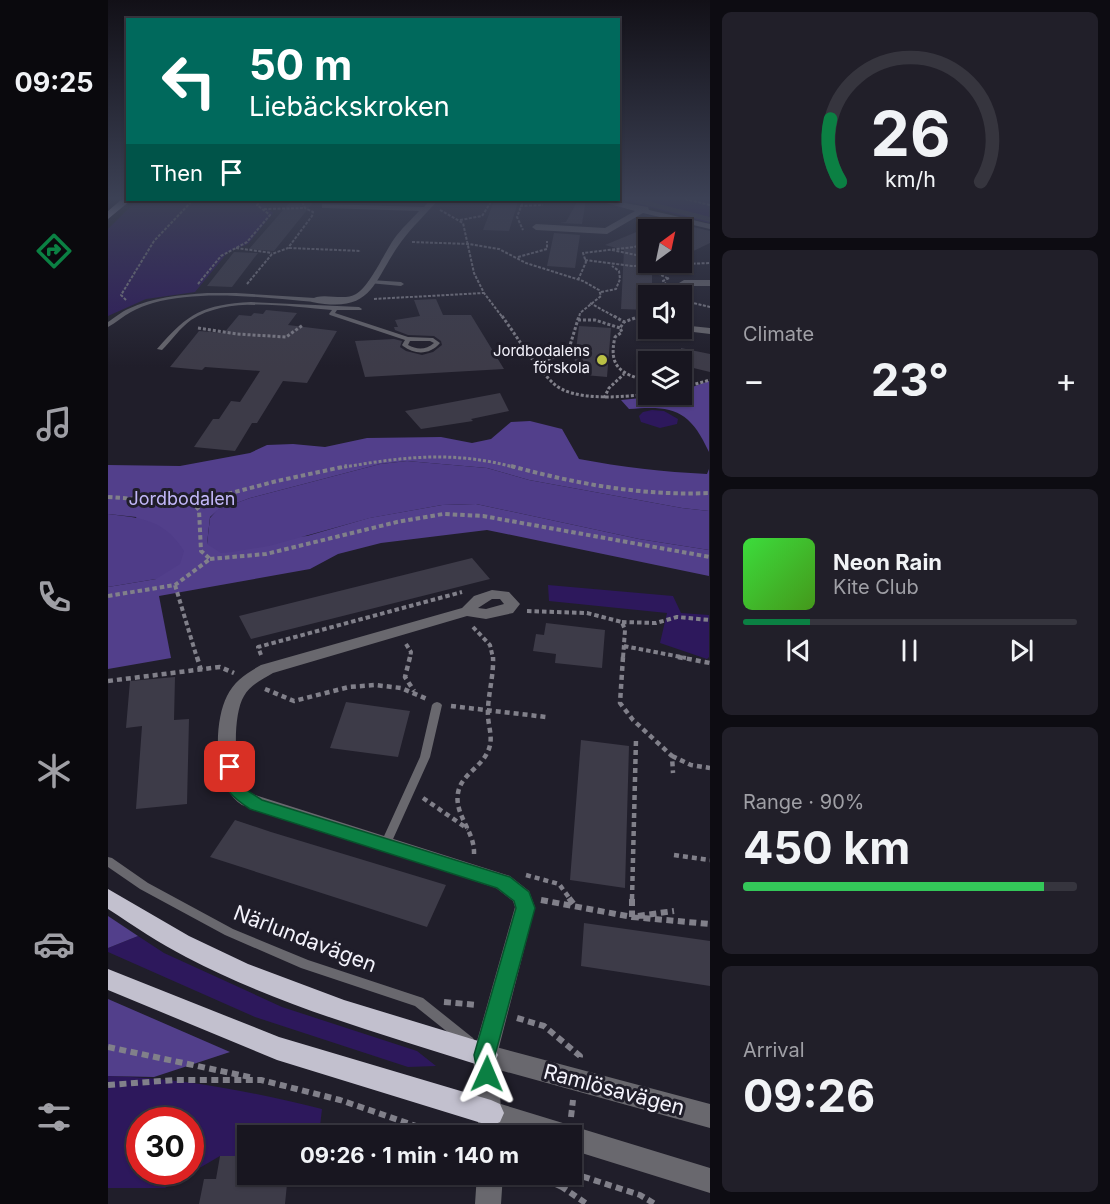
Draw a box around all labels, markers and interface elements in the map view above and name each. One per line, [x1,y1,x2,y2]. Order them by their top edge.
text: 50 m [249,39,352,90]
icon: left [150,42,228,120]
text: 09:25 [14,66,94,99]
text: Liebäckskroken [249,90,450,123]
text: 26 [870,96,950,171]
icon: arrive [215,156,248,189]
text: Then [150,160,203,186]
text: km/h [885,167,935,193]
north arrow [638,219,692,273]
map controls [638,219,692,405]
icon: directions [33,230,75,272]
button: sound [638,285,692,339]
text: Climate [743,322,814,346]
place label: Jordbodalens förskola [493,341,590,377]
button: layers [638,351,692,405]
text: 23° [871,352,949,407]
marker: Jordbodalens förskola [595,353,609,367]
text: − [743,360,765,400]
text: + [1055,360,1077,400]
icon: music [33,403,75,445]
park label: Jordbodalen [129,488,236,509]
text: Neon Rain [833,549,942,575]
text: Kite Club [833,575,919,599]
icon: phone [33,576,75,618]
icon: previous [782,634,815,667]
icon: pause [893,634,926,667]
icon: next [1005,634,1038,667]
pin [204,741,255,792]
icon: climate [33,750,75,792]
icon: arrive [213,750,246,783]
text: Range · 90% [743,790,864,814]
text: 450 km [743,820,910,875]
street label: Närlundavägen [230,900,380,977]
icon: car [33,923,75,965]
text: Arrival [743,1038,805,1062]
position arrow [455,1042,519,1106]
street label: Ramlösavägen [541,1059,687,1120]
text: 09:26 [743,1068,875,1123]
icon: filters [33,1096,75,1138]
speed limit sign: 30 [126,1107,204,1185]
text: 09:26 · 1 min · 140 m [300,1142,519,1168]

